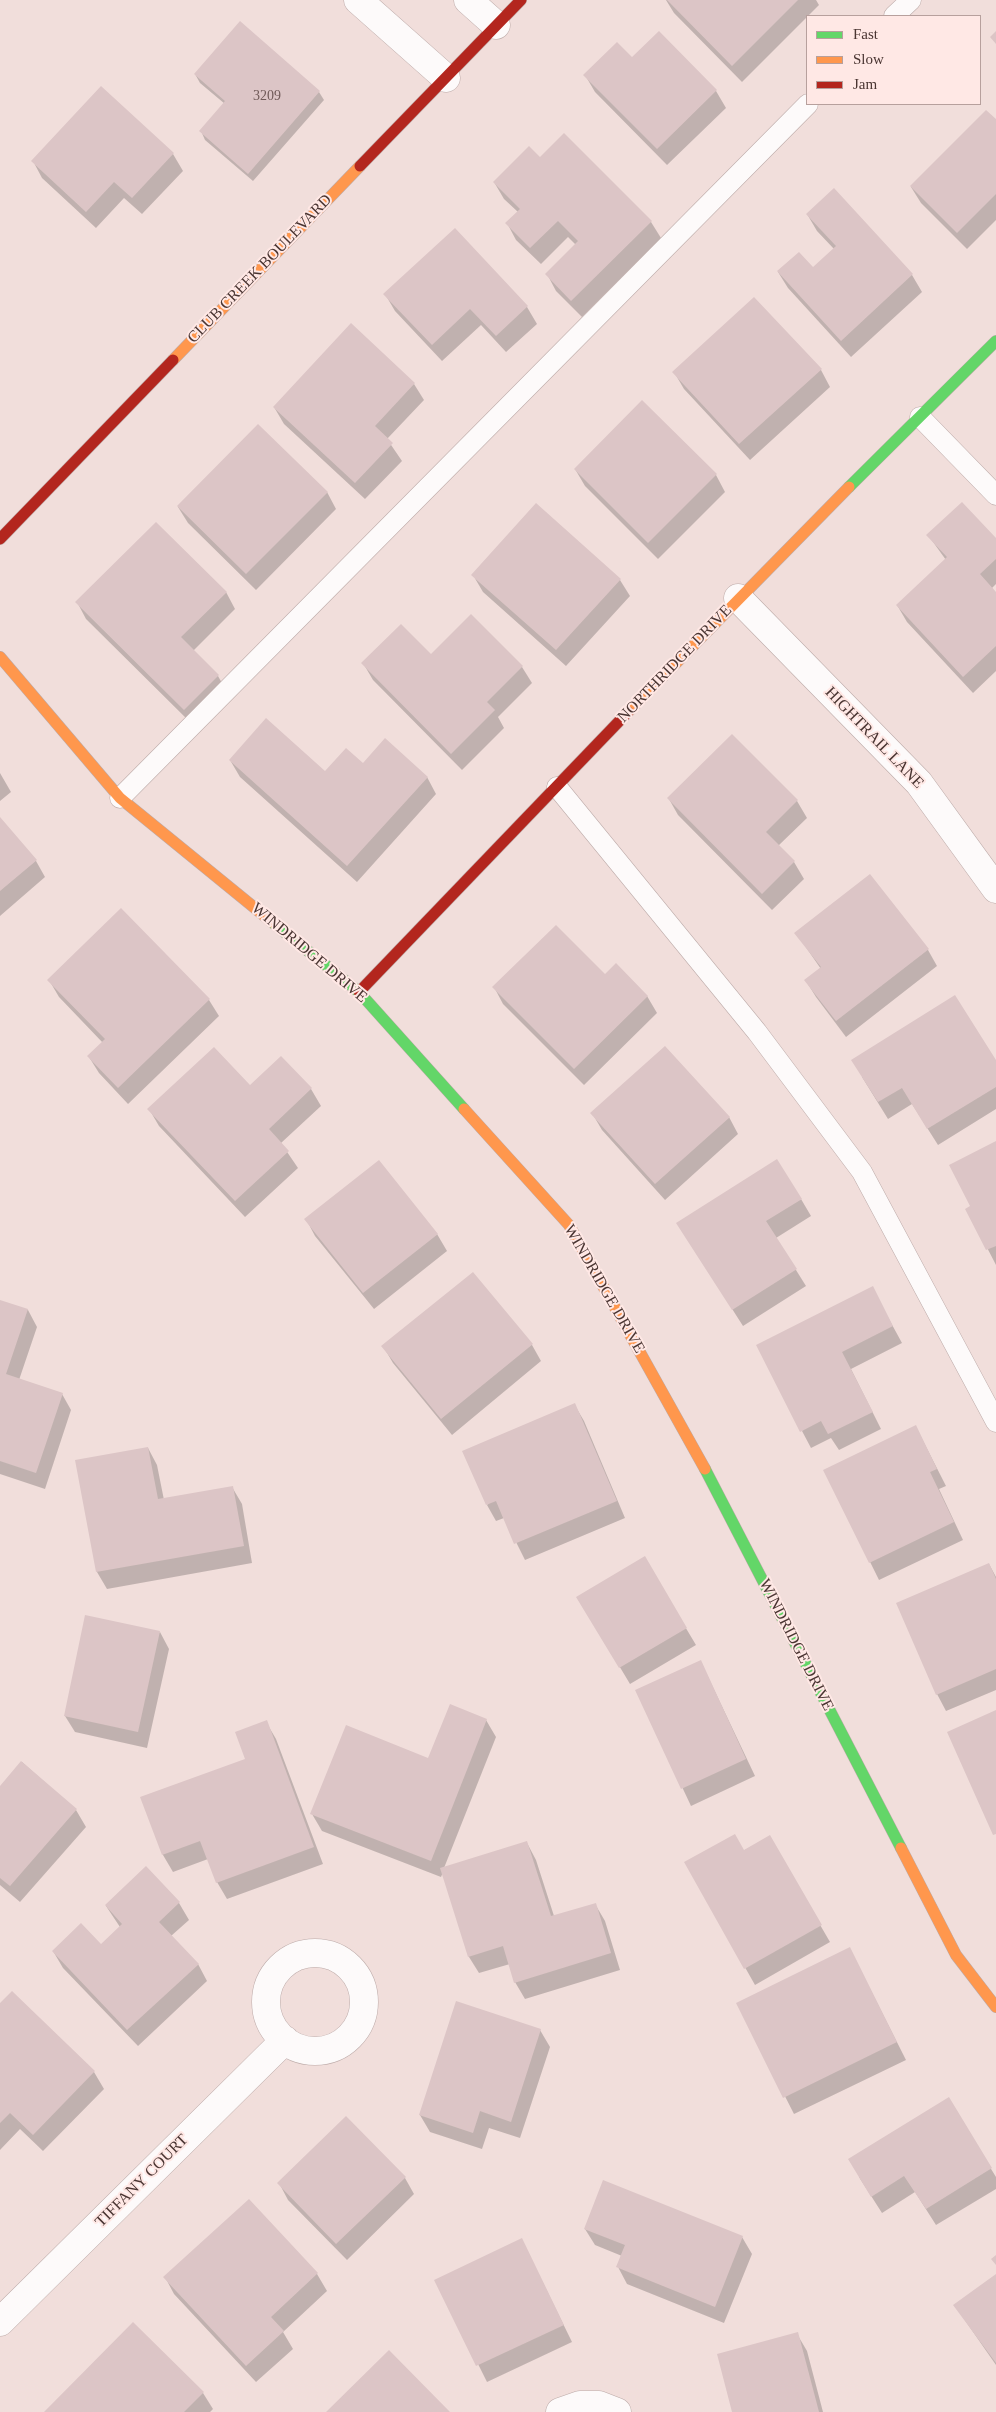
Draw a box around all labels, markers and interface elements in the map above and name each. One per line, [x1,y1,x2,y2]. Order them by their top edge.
legend [806,15,981,105]
text: Fast [853,26,878,42]
text: Slow [853,51,884,67]
text: Jam [853,76,877,92]
house number: 3209 [253,88,281,104]
street label: CLUB CREEK BOULEVARD [184,190,336,348]
street label: NORTHRIDGE DRIVE [614,601,736,727]
street label: HIGHTRAIL LANE [821,683,927,793]
street label: WINDRIDGE DRIVE [247,899,371,1007]
street label: WINDRIDGE DRIVE [559,1221,649,1357]
street label: WINDRIDGE DRIVE [754,1576,838,1714]
street label: TIFFANY COURT [91,2130,193,2232]

